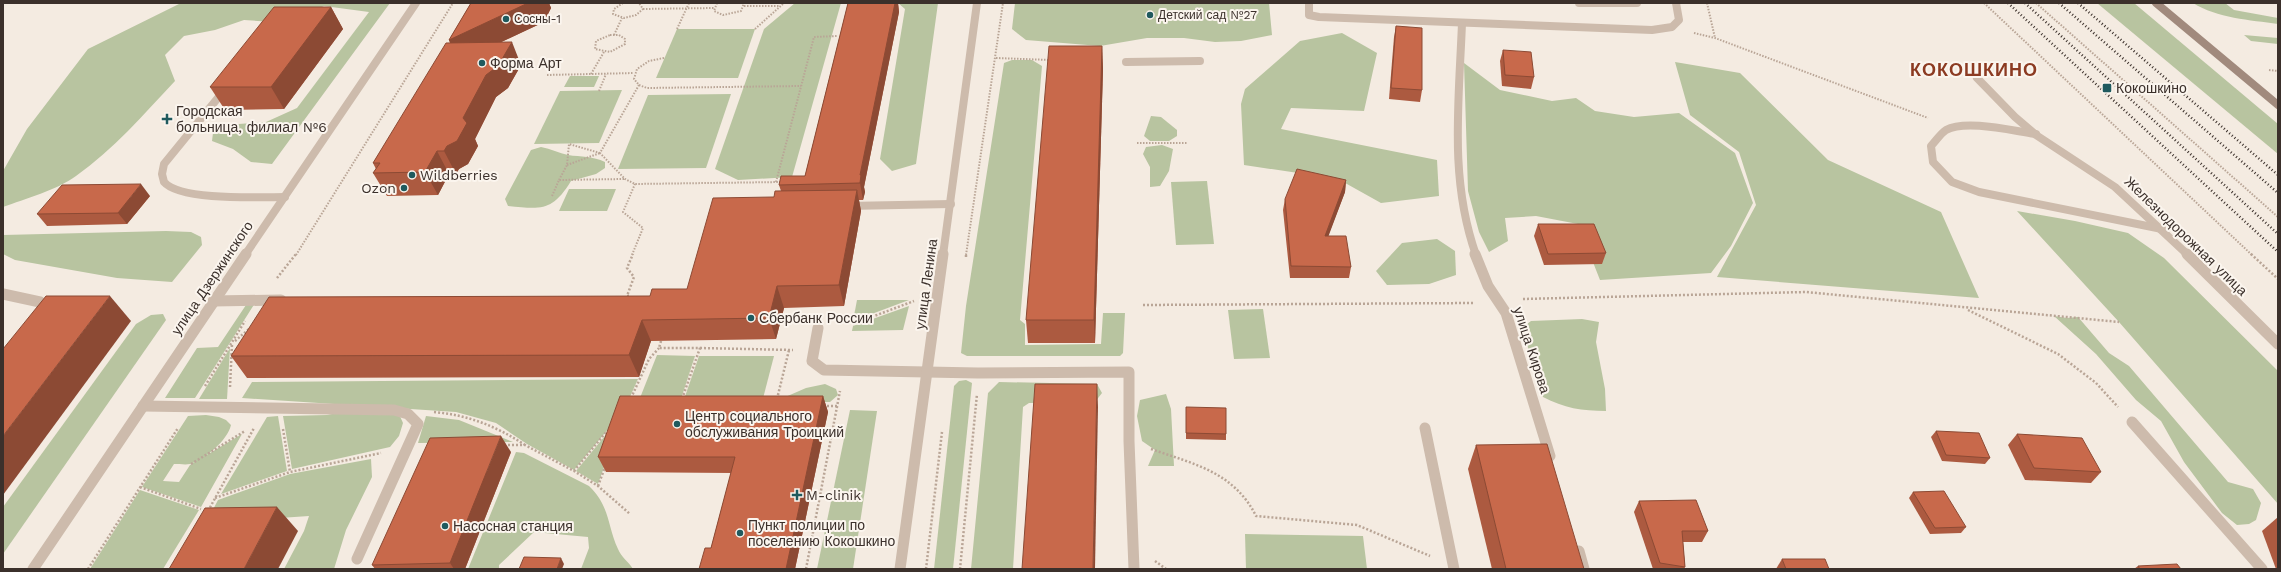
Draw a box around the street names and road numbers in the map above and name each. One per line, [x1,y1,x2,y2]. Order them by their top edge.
street label: Железнодорожная улица [2121,173,2251,299]
street label: улица Дзержинского [168,218,256,338]
street label: улица Ленина [912,237,940,330]
street label: улица Кирова [1511,305,1554,395]

